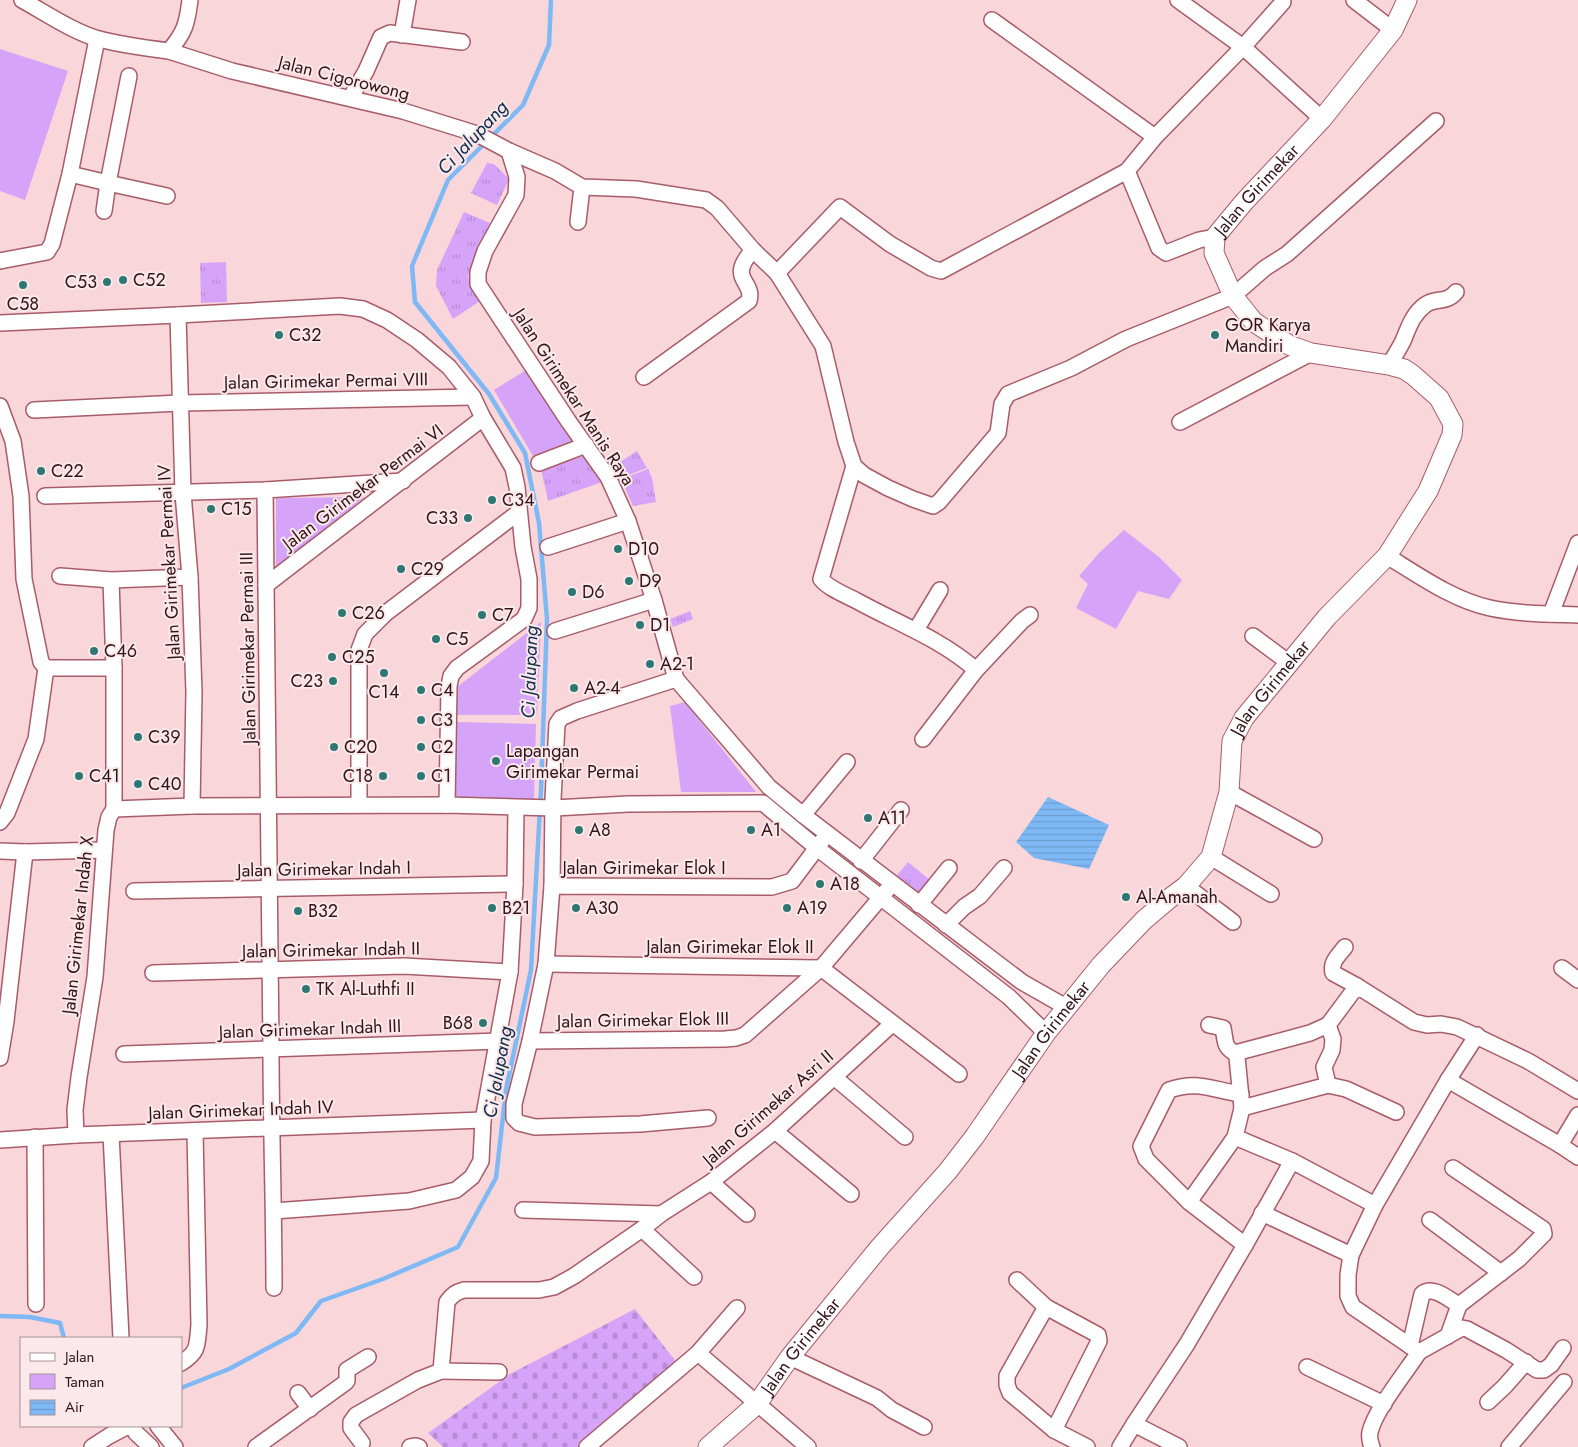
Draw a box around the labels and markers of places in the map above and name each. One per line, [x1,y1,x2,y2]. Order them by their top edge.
place label: C52 [133,267,166,293]
place label: C53 [65,269,97,295]
marker: C52 [117,274,129,286]
marker: C53 [101,276,113,288]
marker: C58 [17,279,29,291]
place label: C58 [7,291,39,317]
place label: GOR Karya Mandiri [1225,312,1311,359]
place label: C32 [289,322,321,348]
marker: C32 [273,329,285,341]
marker: GOR Karya Mandiri [1209,329,1221,341]
place label: C22 [51,458,84,484]
marker: C22 [35,465,47,477]
place label: C34 [502,487,535,513]
marker: C34 [486,494,498,506]
place label: C15 [221,496,252,522]
marker: C15 [205,503,217,515]
place label: C33 [426,505,458,531]
marker: C33 [462,512,474,524]
place label: D10 [628,536,659,562]
marker: D10 [612,543,624,555]
place label: C29 [411,556,444,582]
marker: C29 [395,563,407,575]
place label: D9 [639,568,662,594]
marker: D9 [623,575,635,587]
place label: D6 [582,579,605,605]
marker: D6 [566,586,578,598]
place label: C26 [352,600,385,626]
place label: C7 [492,602,514,628]
marker: C26 [336,607,348,619]
marker: C7 [476,609,488,621]
place label: D1 [650,612,670,638]
marker: D1 [634,619,646,631]
place label: C5 [446,626,468,652]
marker: C5 [430,633,442,645]
place label: C46 [104,638,137,664]
place label: C25 [342,644,375,670]
marker: C46 [88,645,100,657]
marker: C25 [326,651,338,663]
place label: A2-1 [660,651,694,677]
marker: A2-1 [644,658,656,670]
marker: C14 [378,667,390,679]
place label: C23 [291,668,323,694]
marker: C23 [327,675,339,687]
place label: A2-4 [584,675,620,701]
place label: C4 [431,677,454,703]
place label: C14 [369,679,399,705]
marker: A2-4 [568,682,580,694]
marker: C4 [415,684,427,696]
place label: C3 [431,707,453,733]
marker: C3 [415,714,427,726]
place label: C39 [148,724,181,750]
marker: C39 [132,731,144,743]
place label: C20 [344,734,378,760]
place label: C2 [431,734,454,760]
place label: Lapangan Girimekar Permai [506,738,639,785]
marker: C20 [328,741,340,753]
marker: C2 [415,741,427,753]
marker: Lapangan Girimekar Permai [490,755,502,767]
place label: C41 [89,763,120,789]
place label: C18 [343,763,373,789]
place label: C1 [431,763,451,789]
marker: C41 [73,770,85,782]
marker: C18 [377,770,389,782]
marker: C1 [415,770,427,782]
place label: C40 [148,771,182,797]
marker: C40 [132,778,144,790]
place label: A11 [878,805,906,831]
marker: A11 [862,812,874,824]
place label: A8 [589,817,611,843]
place label: A1 [761,817,781,843]
marker: A8 [573,824,585,836]
marker: A1 [745,824,757,836]
place label: A18 [830,871,860,897]
marker: A18 [814,878,826,890]
place label: Al-Amanah [1136,884,1218,910]
marker: Al-Amanah [1120,891,1132,903]
place label: B21 [502,895,530,921]
place label: A30 [586,895,619,921]
place label: A19 [797,895,827,921]
place label: B32 [308,898,338,924]
marker: B21 [486,902,498,914]
marker: A30 [570,902,582,914]
marker: A19 [781,902,793,914]
marker: B32 [292,905,304,917]
place label: TK Al-Luthfi II [316,976,415,1002]
marker: TK Al-Luthfi II [300,983,312,995]
place label: B68 [443,1010,473,1036]
marker: B68 [477,1017,489,1029]

